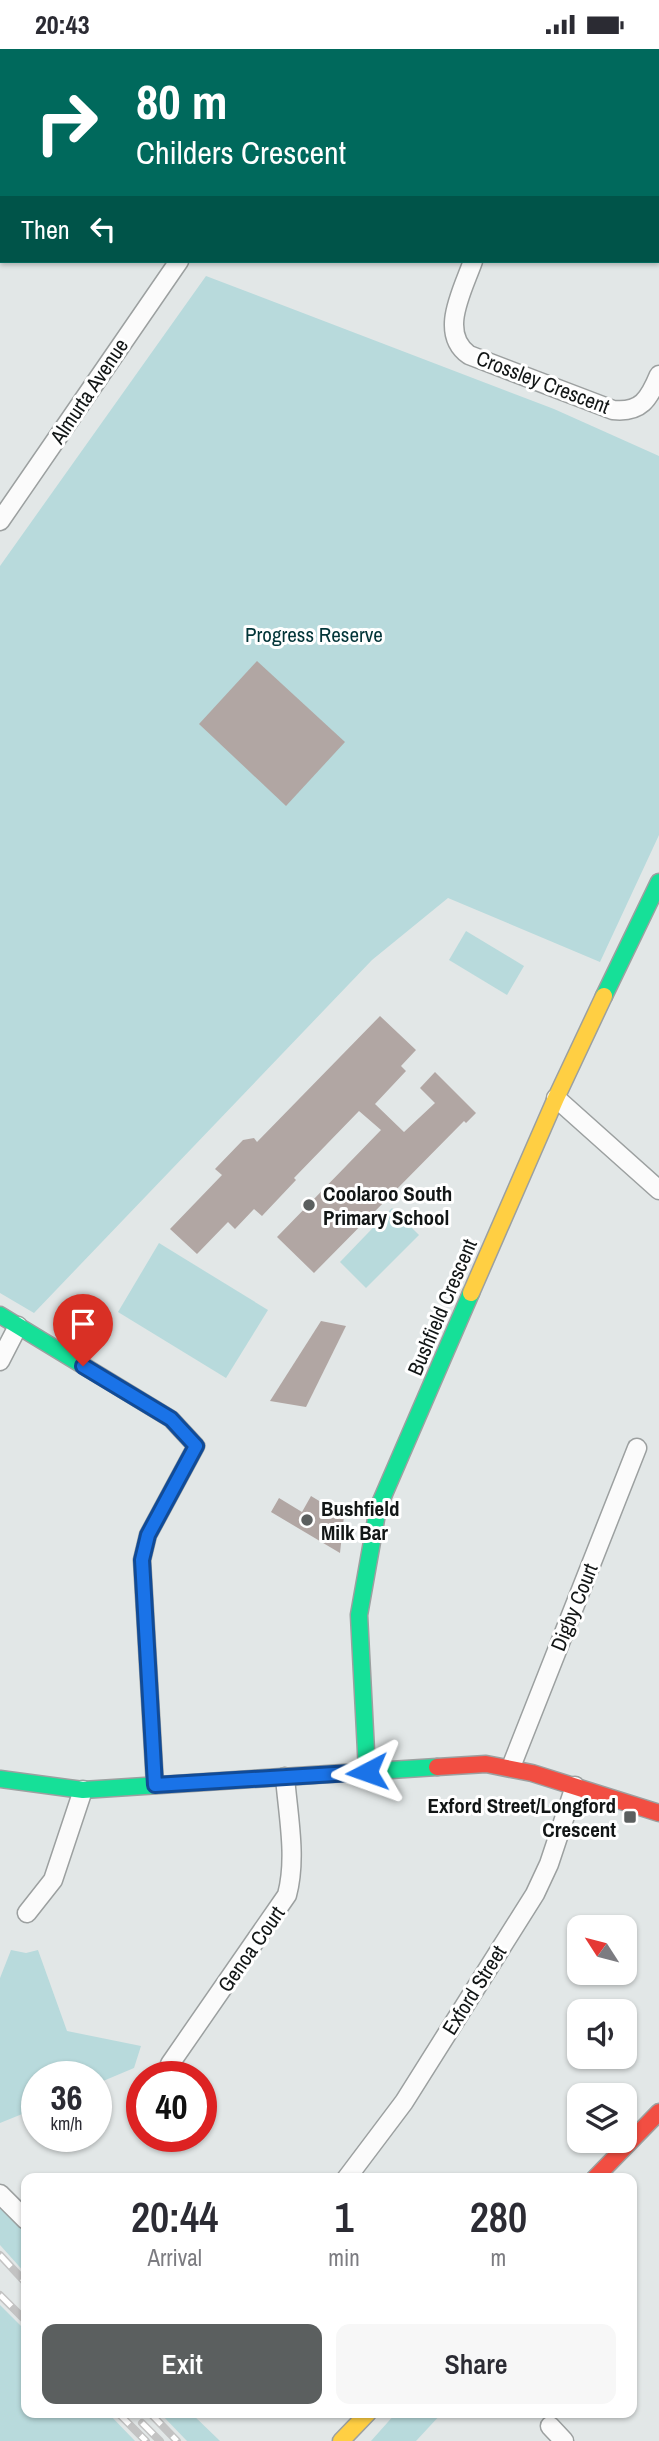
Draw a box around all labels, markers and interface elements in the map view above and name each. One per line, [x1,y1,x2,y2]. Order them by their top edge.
text: 20:43 [35,7,90,42]
text: 80 m [136,68,228,134]
icon: right [21,77,112,168]
text: Childers Crescent [136,131,346,174]
icon: left [84,210,122,248]
text: Then [21,212,70,247]
street label: Almurta Avenue [43,333,135,450]
street label: Crossley Crescent [472,343,614,421]
park label: Progress Reserve [245,620,383,649]
place label: Coolaroo South Primary School [323,1179,452,1232]
marker: Coolaroo South Primary School [301,1197,317,1213]
street label: Bushfield Crescent [400,1234,484,1380]
pin [53,1294,113,1366]
icon: arrive [64,1305,102,1343]
place label: Bushfield Milk Bar [321,1494,399,1547]
marker: Bushfield Milk Bar [299,1512,315,1528]
street label: Digby Court [543,1559,605,1655]
position arrow [330,1735,404,1809]
place label: Exford Street/Longford Crescent [428,1791,616,1844]
marker: Exford Street/Longford Crescent [622,1809,638,1825]
street label: Genoa Court [211,1900,291,1998]
north arrow [567,1915,637,1985]
map controls [567,1915,637,2153]
street label: Exford Street [435,1940,513,2040]
button: sound [567,1999,637,2069]
speed limit sign: 40 [126,2061,217,2152]
text: 36 [51,2074,82,2121]
button: layers [567,2083,637,2153]
text: km/h [51,2111,83,2136]
text: 20:44 [131,2189,218,2245]
text: 1 [334,2189,354,2245]
text: 280 [470,2189,527,2245]
text: Arrival [147,2242,202,2273]
text: min [328,2242,360,2273]
text: m [491,2242,506,2273]
button: Exit [42,2324,322,2404]
button: Share [336,2324,616,2404]

